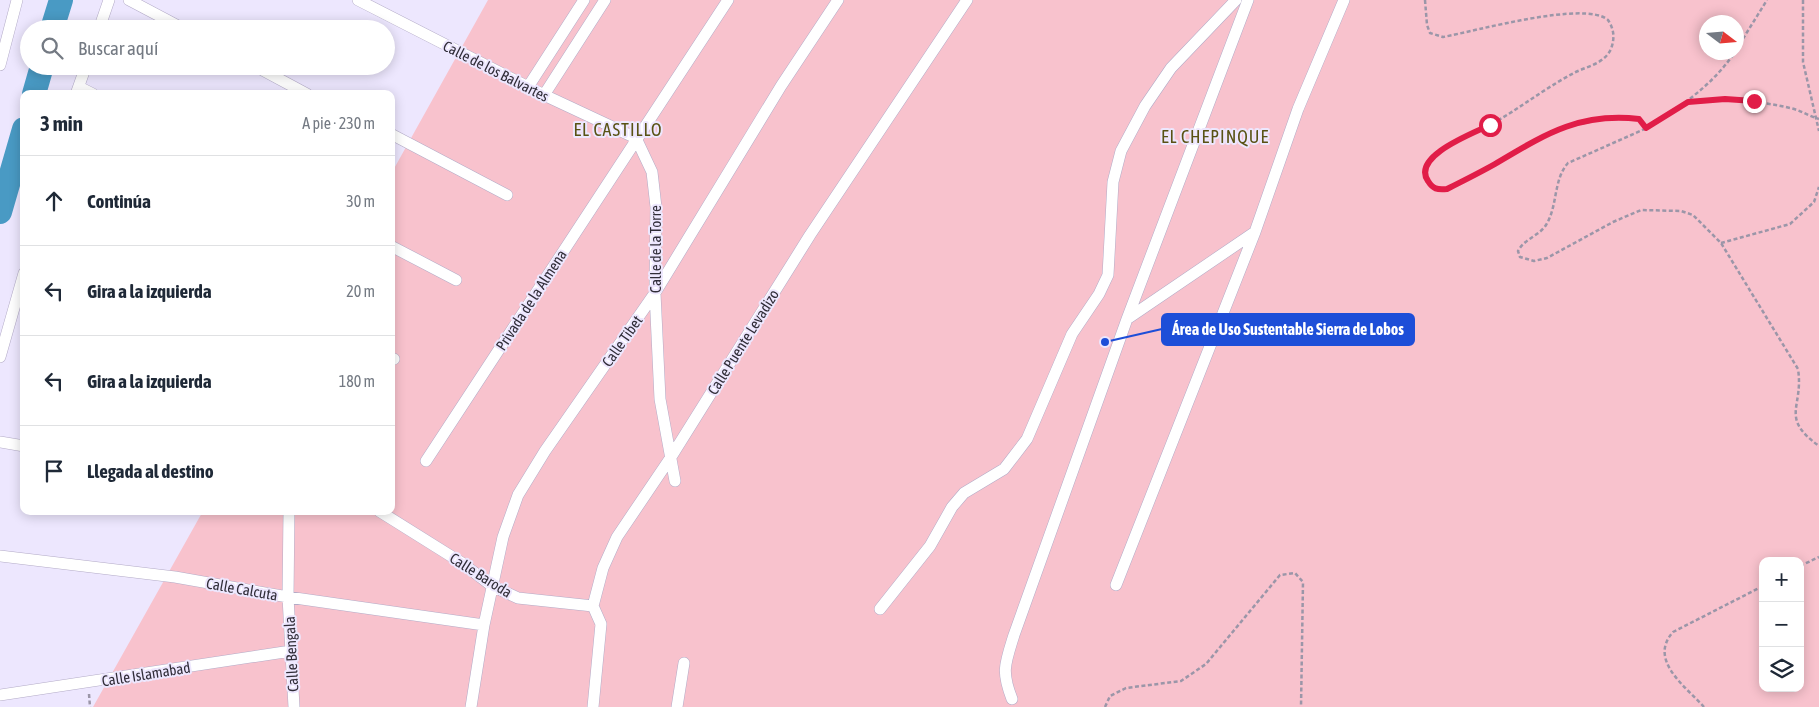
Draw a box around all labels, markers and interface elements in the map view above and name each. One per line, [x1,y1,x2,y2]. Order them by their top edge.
north arrow [1699,15,1744,60]
search box [20,20,395,75]
icon: search [38,34,66,62]
text: Buscar aquí [78,37,158,59]
street label: Calle de los Balvartes [440,37,552,105]
route end [1743,90,1766,113]
text: 3 min [40,111,83,135]
text: A pie · 230 m [302,114,375,132]
route start [1479,114,1502,137]
district label: EL CASTILLO [573,119,663,140]
district label: EL CHEPINQUE [1161,126,1269,147]
icon: ahead [40,187,68,215]
text: Continúa [87,190,151,212]
text: 30 m [346,192,375,210]
street label: Calle de la Torre [647,205,664,293]
street label: Privada de la Almena [492,246,570,354]
icon: left [40,277,68,305]
text: Gira a la izquierda [87,280,212,302]
text: 20 m [346,282,375,300]
street label: Calle Puente Levadizo [704,286,782,398]
street label: Calle Tibet [598,312,646,370]
callout: Área de Uso Sustentable Sierra de Lobos [1162,314,1414,345]
text: Área de Uso Sustentable Sierra de Lobos [1171,320,1404,338]
icon: left [40,367,68,395]
text: Gira a la izquierda [87,370,212,392]
text: 180 m [339,372,375,390]
icon: arrive [40,457,68,485]
text: Llegada al destino [87,460,214,482]
street label: Calle Baroda [447,549,515,601]
map controls [1759,557,1804,692]
button: + [1759,557,1804,602]
street label: Calle Calcuta [205,574,279,604]
button: − [1759,602,1804,647]
street label: Calle Bengala [281,616,301,692]
button: layers [1759,647,1804,692]
street label: Calle Islamabad [101,659,191,689]

